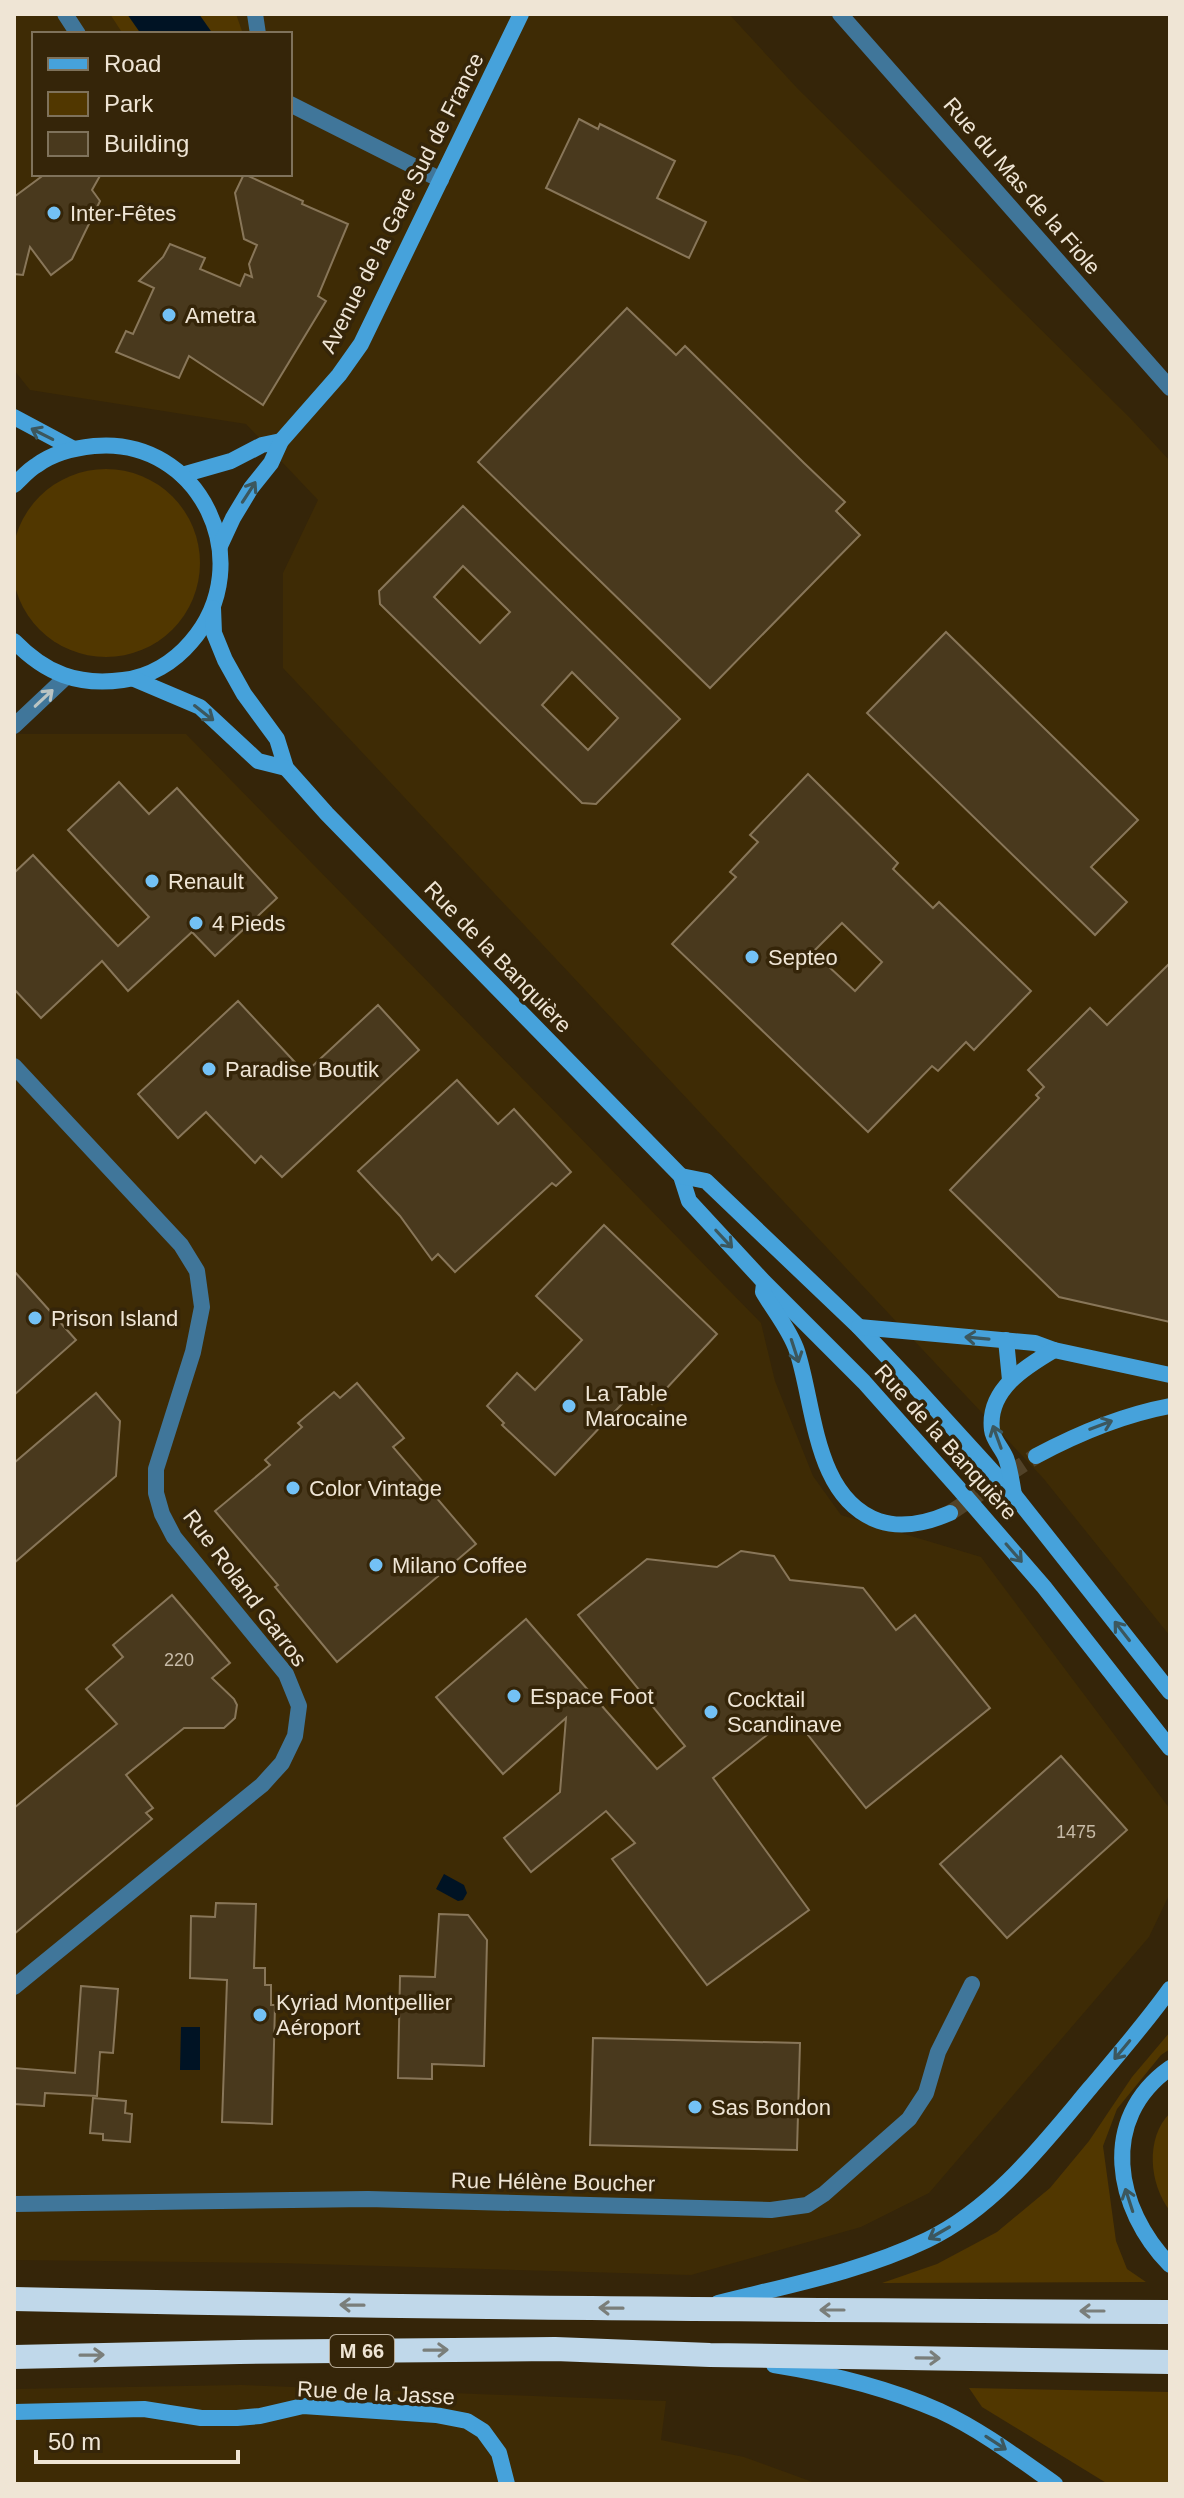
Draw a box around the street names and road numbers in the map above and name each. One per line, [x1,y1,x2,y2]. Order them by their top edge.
street label: Avenue de la Gare Sud de France [315,49,489,357]
street label: Rue du Mas de la Fiole [938,92,1106,280]
street label: Rue de la Banquière [419,876,577,1038]
street label: Rue de la Banquière [870,1359,1022,1525]
street label: Rue Roland Garros [178,1505,312,1671]
street label: Rue Hélène Boucher [451,2168,655,2196]
road number: M 66 [330,2335,394,2367]
street label: Rue de la Jasse [297,2376,455,2410]

